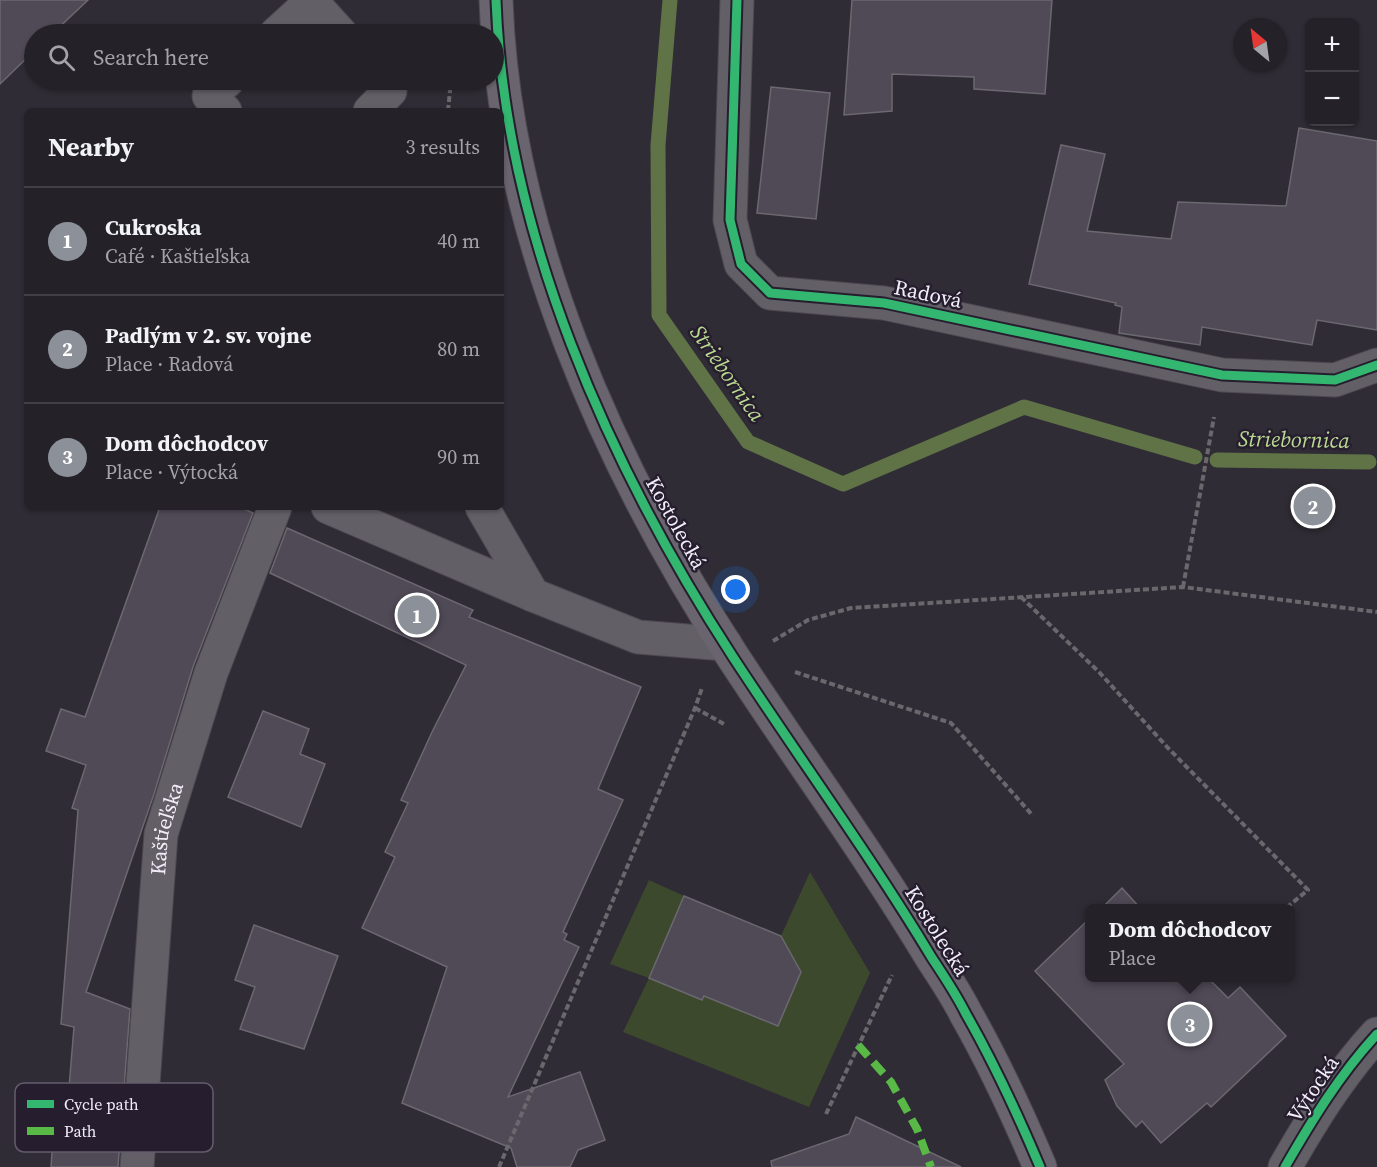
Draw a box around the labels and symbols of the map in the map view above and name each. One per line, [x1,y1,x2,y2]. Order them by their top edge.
north arrow [1233,18,1287,72]
street label: Radová [891,272,965,315]
water label: Striebornica [684,319,773,428]
water label: Striebornica [1238,423,1351,455]
street label: Kostolecká [639,471,714,574]
pin: 2 [1294,484,1332,528]
your location [721,575,750,604]
pin: 1 [398,592,436,638]
street label: Kaštieľska [143,778,190,876]
street label: Kostolecká [898,880,977,982]
pin: 3 [1170,1002,1210,1046]
street label: Výtocká [1280,1050,1346,1128]
legend [15,1083,213,1152]
text: Cycle path [64,1093,139,1115]
text: Path [64,1120,97,1142]

